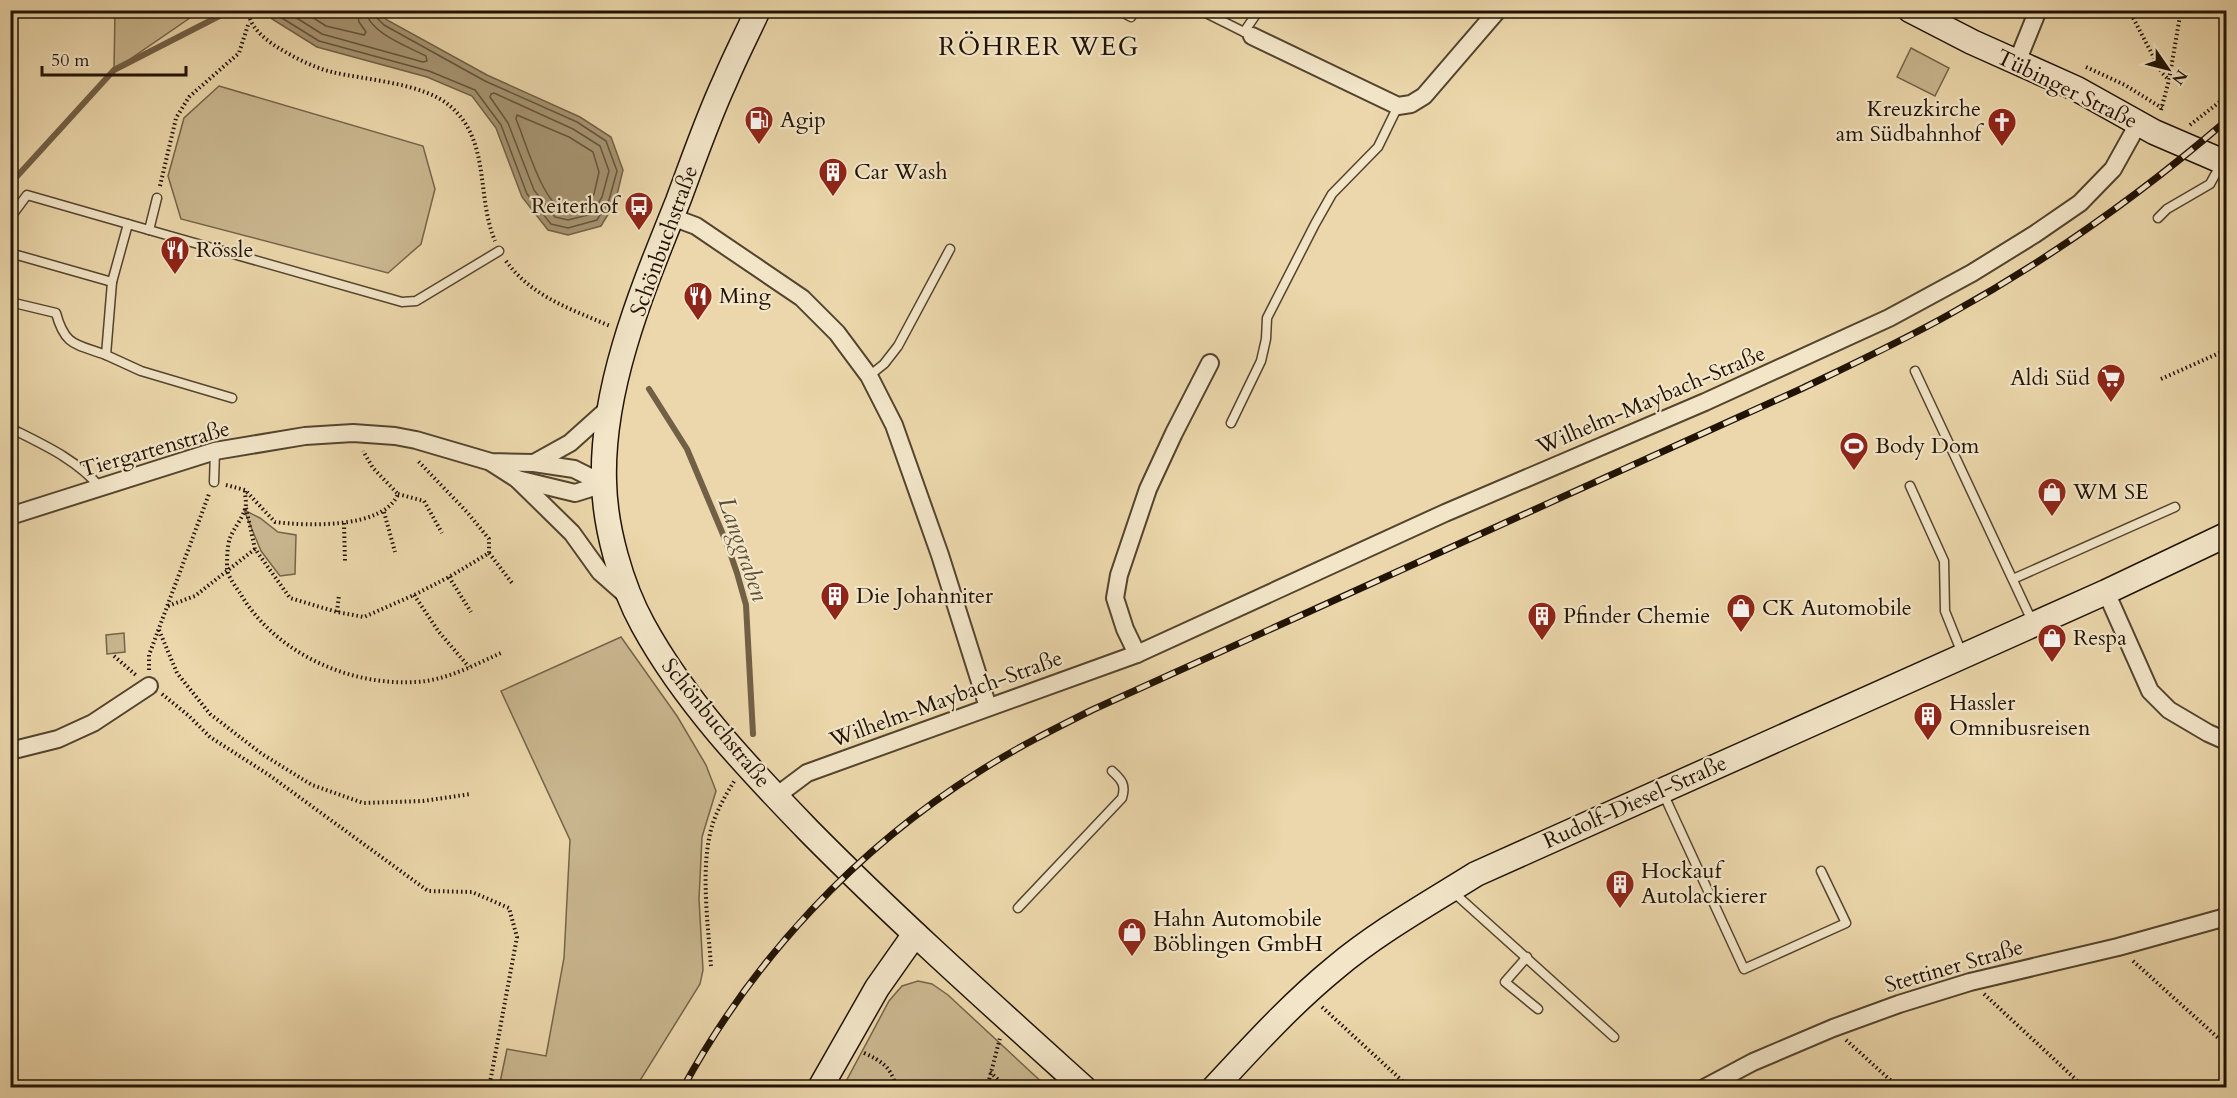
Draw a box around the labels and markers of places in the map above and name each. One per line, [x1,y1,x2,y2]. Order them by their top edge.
place label: Kreuzkirche am Südbahnhof [1836,94,1984,149]
fuel station icon: Agip [743,104,775,146]
place label: Agip [780,105,826,135]
church icon: Kreuzkirche am Südbahnhof [1986,106,2018,148]
building icon: Car Wash [817,156,849,198]
place label: Car Wash [854,157,948,187]
bus stop icon: Reiterhof [623,190,655,232]
place label: Reiterhof [531,191,621,221]
restaurant icon: Rössle [159,234,191,276]
place label: Rössle [196,235,253,265]
restaurant icon: Ming [682,280,714,322]
place label: Ming [719,281,771,311]
supermarket icon: Aldi Süd [2095,362,2127,404]
place label: Aldi Süd [2010,363,2090,393]
sports icon: Body Dom [1838,430,1870,472]
place label: Body Dom [1875,431,1980,461]
shop icon: WM SE [2036,476,2068,518]
place label: WM SE [2072,477,2149,507]
building icon: Die Johanniter [819,580,851,622]
place label: Die Johanniter [856,581,994,611]
shop icon: CK Automobile [1725,592,1757,634]
place label: CK Automobile [1762,593,1912,623]
building icon: Pfinder Chemie [1526,600,1558,642]
place label: Pfinder Chemie [1563,601,1710,631]
shop icon: Respa [2036,622,2068,664]
place label: Respa [2073,623,2127,653]
place label: Hassler Omnibusreisen [1949,688,2091,743]
building icon: Hassler Omnibusreisen [1912,700,1944,742]
place label: Hockauf Autolackierer [1641,856,1768,911]
building icon: Hockauf Autolackierer [1604,868,1636,910]
place label: Hahn Automobile Böblingen GmbH [1153,904,1323,959]
shop icon: Hahn Automobile Böblingen GmbH [1116,916,1148,958]

